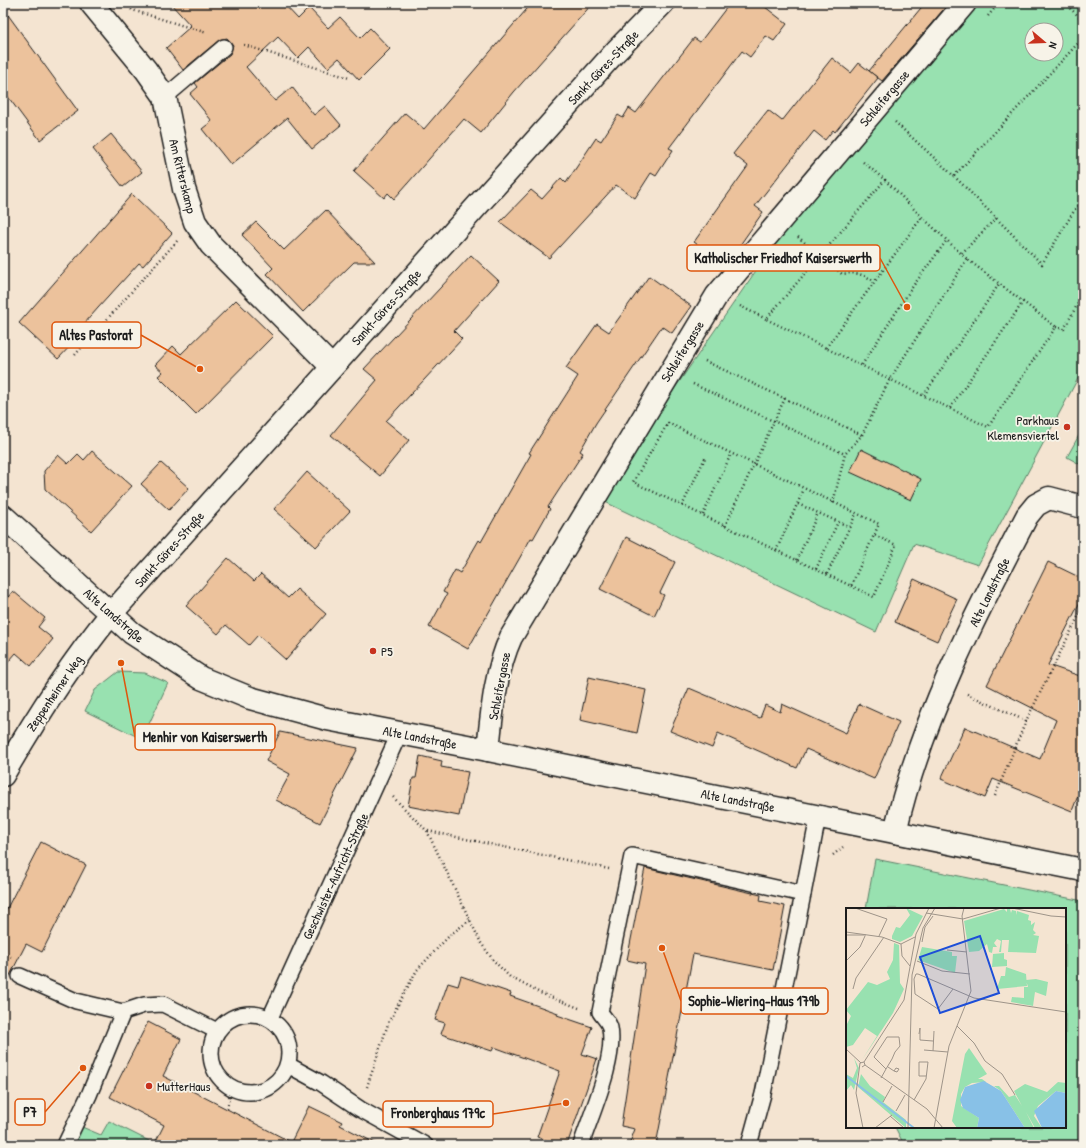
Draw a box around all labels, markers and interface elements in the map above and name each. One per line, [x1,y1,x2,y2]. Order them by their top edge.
north arrow [1024,22,1064,62]
street label: Sankt-Göres-Straße [563,26,643,108]
text: N [1046,40,1061,50]
street label: Schleifergasse [855,66,913,130]
street label: Am Ritterskamp [165,137,201,215]
callout: Katholischer Friedhof Kaiserswerth [687,245,880,271]
text: Katholischer Friedhof Kaiserswerth [694,248,872,267]
street label: Sankt-Göres-Straße [347,265,425,349]
street label: Schleifergasse [656,317,708,385]
callout: Altes Pastorat [52,322,141,348]
text: Altes Pastorat [59,325,134,344]
place label: Parkhaus Klemensviertel [987,411,1060,444]
marker: Parkhaus Klemensviertel [1062,422,1072,432]
street label: Sankt-Göres-Straße [130,507,208,591]
street label: Alte Landstraße [964,554,1014,630]
street label: Alte Landstraße [80,584,148,646]
place label: P5 [381,642,393,660]
marker: P5 [368,646,378,656]
street label: Schleifergasse [484,650,514,722]
street label: Zeppenheimer Weg [22,651,86,735]
street label: Alte Landstraße [381,721,459,753]
callout: Menhir von Kaiserswerth [135,724,275,750]
text: Menhir von Kaiserswerth [143,727,267,746]
street label: Alte Landstraße [699,784,777,816]
street label: Geschwister-Aufricht-Straße [298,810,372,942]
inset map [846,908,1066,1128]
callout: Sophie-Wiering-Haus 179b [681,988,828,1014]
text: Sophie-Wiering-Haus 179b [688,991,820,1012]
place label: MutterHaus [157,1077,210,1095]
marker: MutterHaus [144,1081,154,1091]
callout: P7 [15,1099,45,1125]
callout: Fronberghaus 179c [383,1101,493,1127]
text: P7 [23,1102,37,1121]
text: Fronberghaus 179c [390,1103,485,1124]

